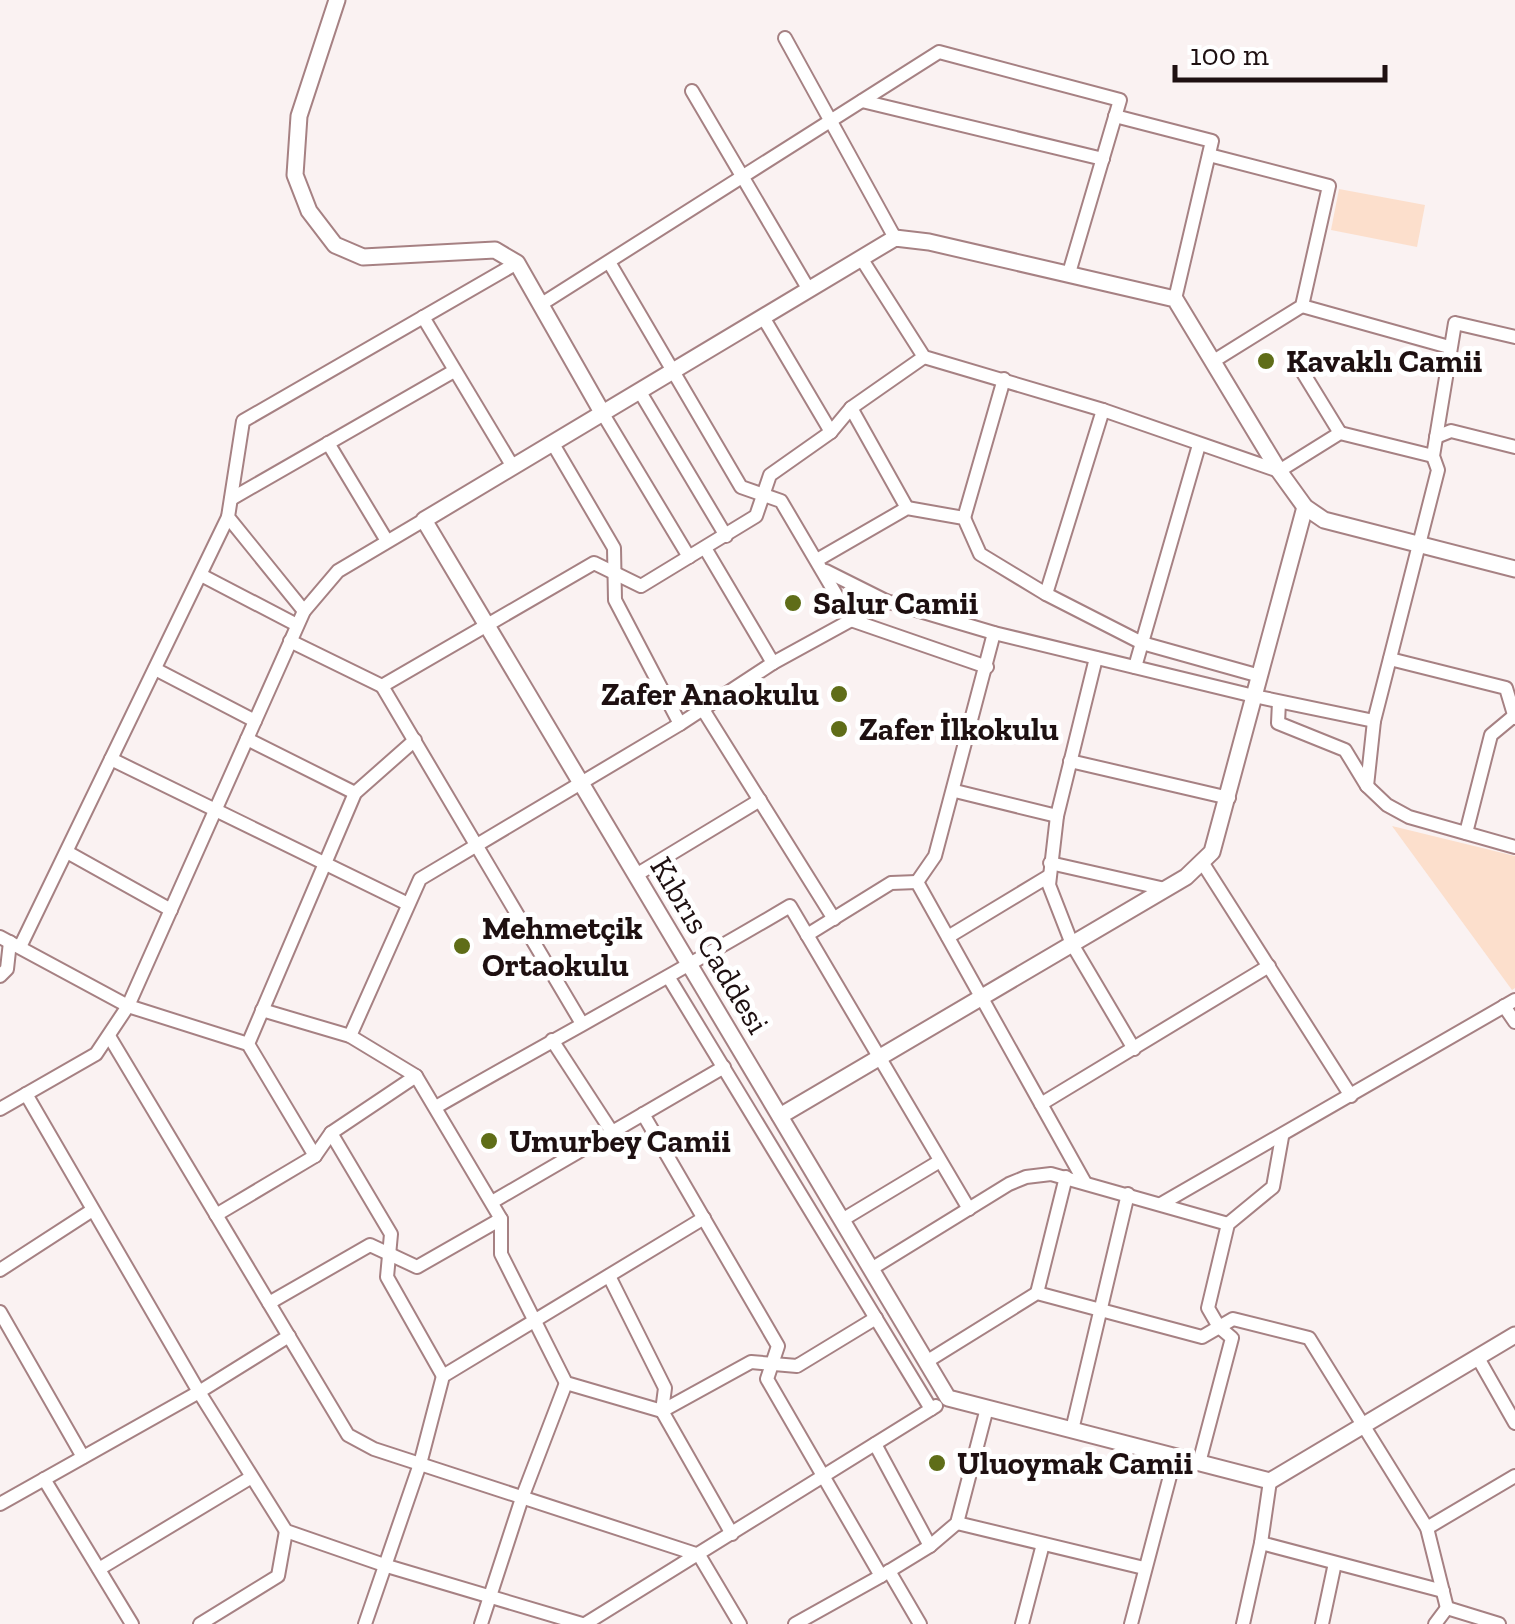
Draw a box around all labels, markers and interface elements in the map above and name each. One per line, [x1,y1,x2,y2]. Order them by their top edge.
scale bar [1175,20,1385,82]
text: 100 m [1190,37,1269,73]
place label: Kavaklı Camii [1286,342,1482,380]
marker: Kavaklı Camii [1255,350,1277,372]
place label: Salur Camii [813,584,978,622]
marker: Salur Camii [782,592,804,614]
place label: Zafer Anaokulu [601,675,819,713]
marker: Zafer Anaokulu [828,683,850,705]
place label: Zafer İlkokulu [859,710,1059,748]
marker: Zafer İlkokulu [828,718,850,740]
street label: Kıbrıs Caddesi [642,850,778,1040]
place label: Mehmetçik Ortaokulu [482,909,643,984]
marker: Mehmetçik Ortaokulu [451,935,473,957]
place label: Umurbey Camii [509,1122,731,1160]
marker: Umurbey Camii [478,1130,500,1152]
place label: Uluoymak Camii [957,1444,1193,1482]
marker: Uluoymak Camii [926,1452,948,1474]

